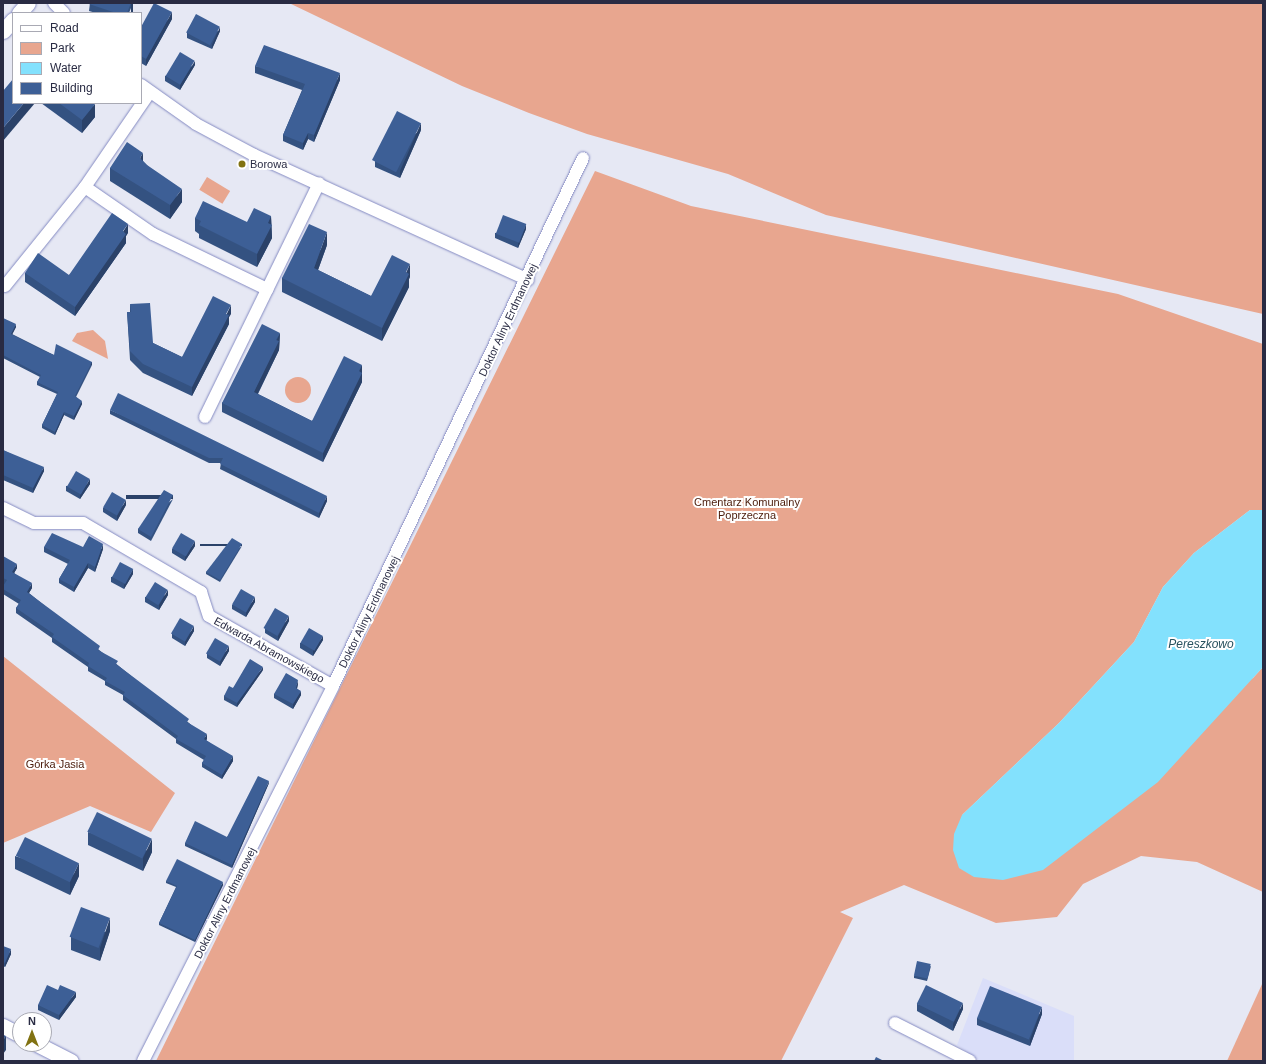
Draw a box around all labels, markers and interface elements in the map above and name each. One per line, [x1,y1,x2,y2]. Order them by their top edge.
legend [12,12,142,104]
text: Road [50,21,79,35]
text: Park [50,41,75,55]
text: Water [50,61,82,75]
text: Building [50,81,93,95]
place label: Borowa [250,157,287,171]
marker: Borowa [237,159,247,169]
street label: Doktor Aliny Erdmanowej [476,261,540,379]
park label: Cmentarz Komunalny Poprzeczna [694,496,800,522]
street label: Doktor Aliny Erdmanowej [336,554,402,670]
street label: Edwarda Abramowskiego [211,614,327,686]
water label: Pereszkowo [1168,638,1234,652]
park label: Górka Jasia [26,757,84,771]
street label: Doktor Aliny Erdmanowej [191,845,259,961]
north arrow [12,1012,52,1052]
text: N [28,1015,36,1027]

